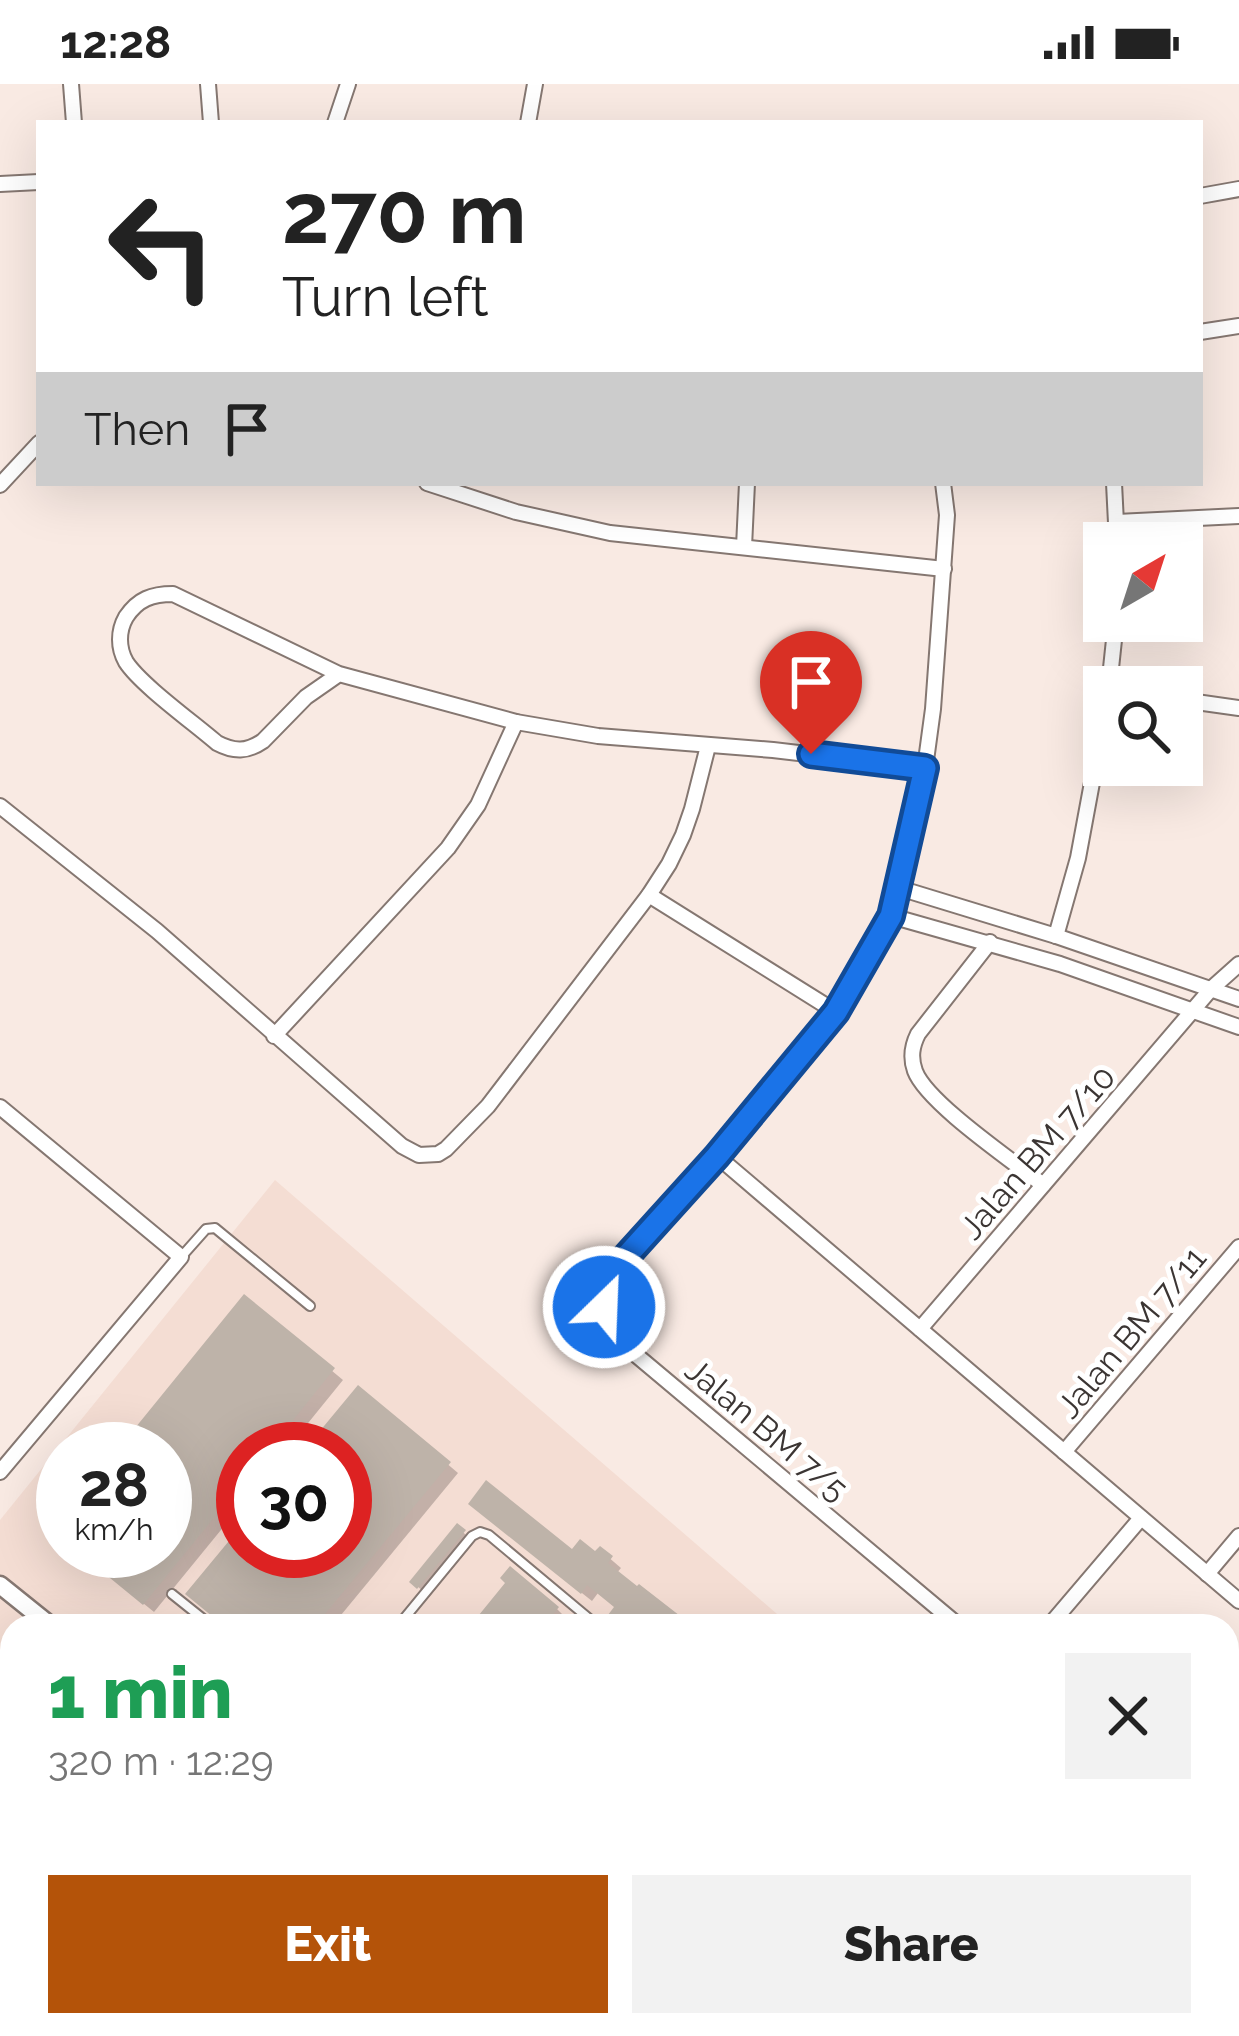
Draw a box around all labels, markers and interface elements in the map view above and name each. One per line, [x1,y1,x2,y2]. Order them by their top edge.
text: 12:28 [60,16,171,69]
text: 270 m [282,164,526,263]
icon: left [84,168,240,324]
text: Turn left [282,265,489,329]
icon: arrive [214,396,280,462]
text: Then [84,403,190,456]
north arrow [1083,522,1203,642]
map controls [1083,522,1203,786]
pin [760,631,862,754]
icon: arrive [778,649,844,715]
button: search [1083,666,1203,786]
street label: Jalan BM 7/10 [952,1058,1123,1247]
street label: Jalan BM 7/11 [1049,1239,1214,1426]
position arrow [541,1244,667,1370]
street label: Jalan BM 7/5 [678,1350,856,1509]
speed limit sign: 30 [216,1422,372,1578]
text: 28 [79,1450,149,1520]
text: km/h [74,1512,154,1547]
text: 1 min [48,1650,233,1735]
button: close [1065,1653,1191,1779]
text: 320 m · 12:29 [48,1738,274,1784]
button: Exit [48,1875,608,2013]
button: Share [632,1875,1191,2013]

